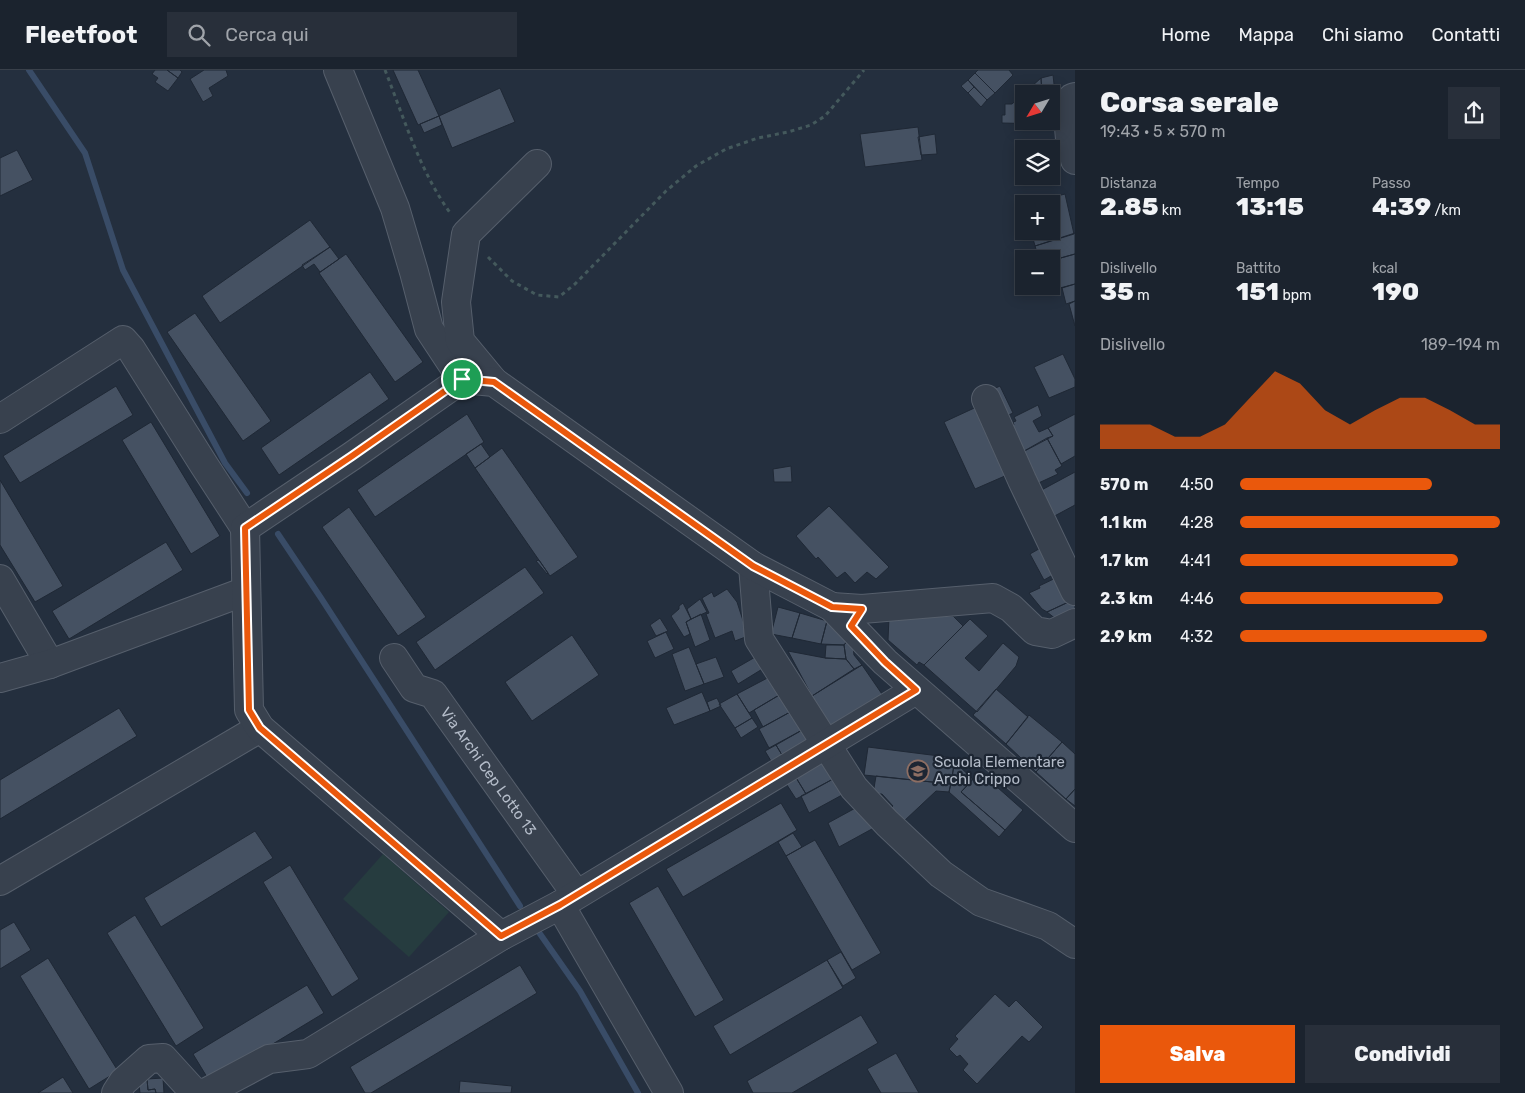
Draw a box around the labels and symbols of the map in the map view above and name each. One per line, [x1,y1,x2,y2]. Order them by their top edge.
north arrow [1015,85,1060,130]
pin [441,358,483,400]
street label: Via Archi Cep Lotto 13 [437,704,540,839]
place label: Scuola Elementare Archi Crippo [934,753,1065,788]
school or university icon: Scuola Elementare Archi Crippo [906,759,930,783]

